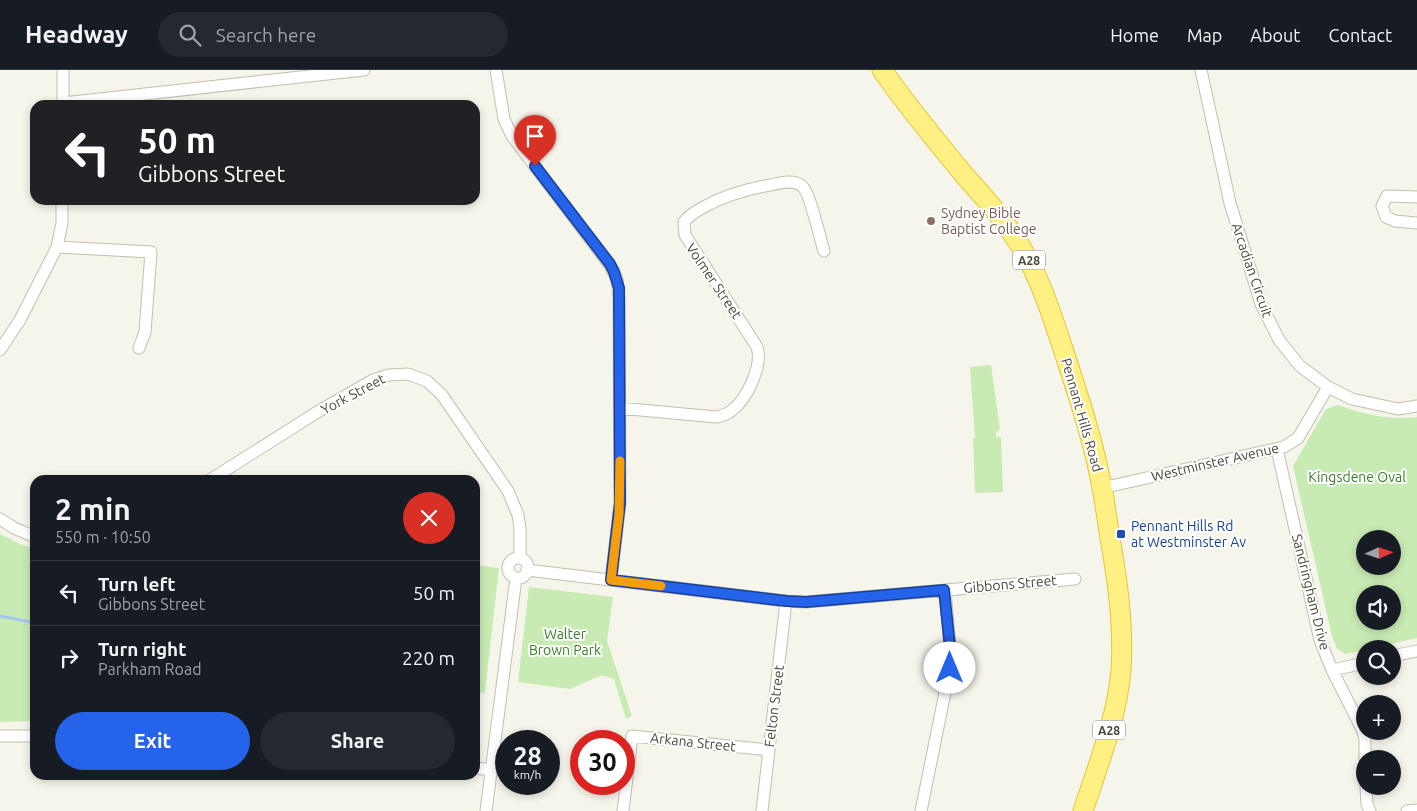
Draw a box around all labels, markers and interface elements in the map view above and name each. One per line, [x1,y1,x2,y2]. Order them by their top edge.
search box [158,12,508,57]
text: Headway [25,21,128,48]
icon: search [176,21,204,49]
text: Search here [216,24,316,46]
text: Home [1110,25,1159,45]
text: Map [1187,25,1222,45]
text: About [1250,25,1300,45]
text: Contact [1328,25,1392,45]
pin [514,115,556,166]
icon: left [55,120,120,185]
text: 50 m [138,120,216,160]
icon: arrive [521,122,549,150]
text: Gibbons Street [138,161,285,186]
place label: Sydney Bible Baptist College [941,205,1037,237]
marker: Sydney Bible Baptist College [925,215,937,227]
street label: Arcadian Circuit [1228,221,1276,320]
street label: Volmer Street [683,240,745,322]
road number: A28 [1013,250,1045,270]
street label: Pennant Hills Road [1058,356,1106,474]
street label: York Street [318,370,388,418]
street label: Westminster Avenue [1150,440,1280,484]
park label: Kingsdene Oval [1308,469,1406,485]
text: 2 min [55,492,131,526]
button: close [403,492,455,544]
place label: Pennant Hills Rd at Westminster Av [1131,518,1246,550]
text: 550 m · 10:50 [55,528,151,546]
marker: Pennant Hills Rd at Westminster Av [1115,528,1127,540]
north arrow [1356,530,1401,575]
map controls [1356,530,1401,795]
street label: Sandringham Drive [1289,532,1333,652]
street label: Gibbons Street [963,572,1058,596]
text: Turn left [98,573,176,595]
icon: left [55,579,83,607]
text: 50 m [413,582,455,604]
button: sound [1356,585,1401,630]
text: Gibbons Street [98,595,205,613]
park label: Walter Brown Park [529,626,601,658]
text: Turn right [98,638,186,660]
button: search [1356,640,1401,685]
position arrow [923,641,975,693]
icon: right [55,644,83,672]
text: 220 m [402,647,455,669]
text: Parkham Road [98,660,202,678]
street label: Felton Street [761,663,787,748]
button: + [1356,695,1401,740]
button: Exit [55,712,250,770]
button: Share [260,712,455,770]
road number: A28 [1093,720,1125,740]
speed limit sign: 30 [570,730,635,795]
street label: Arkana Street [649,730,737,755]
text: 28 [513,742,542,770]
button: − [1356,750,1401,795]
text: km/h [514,768,541,781]

